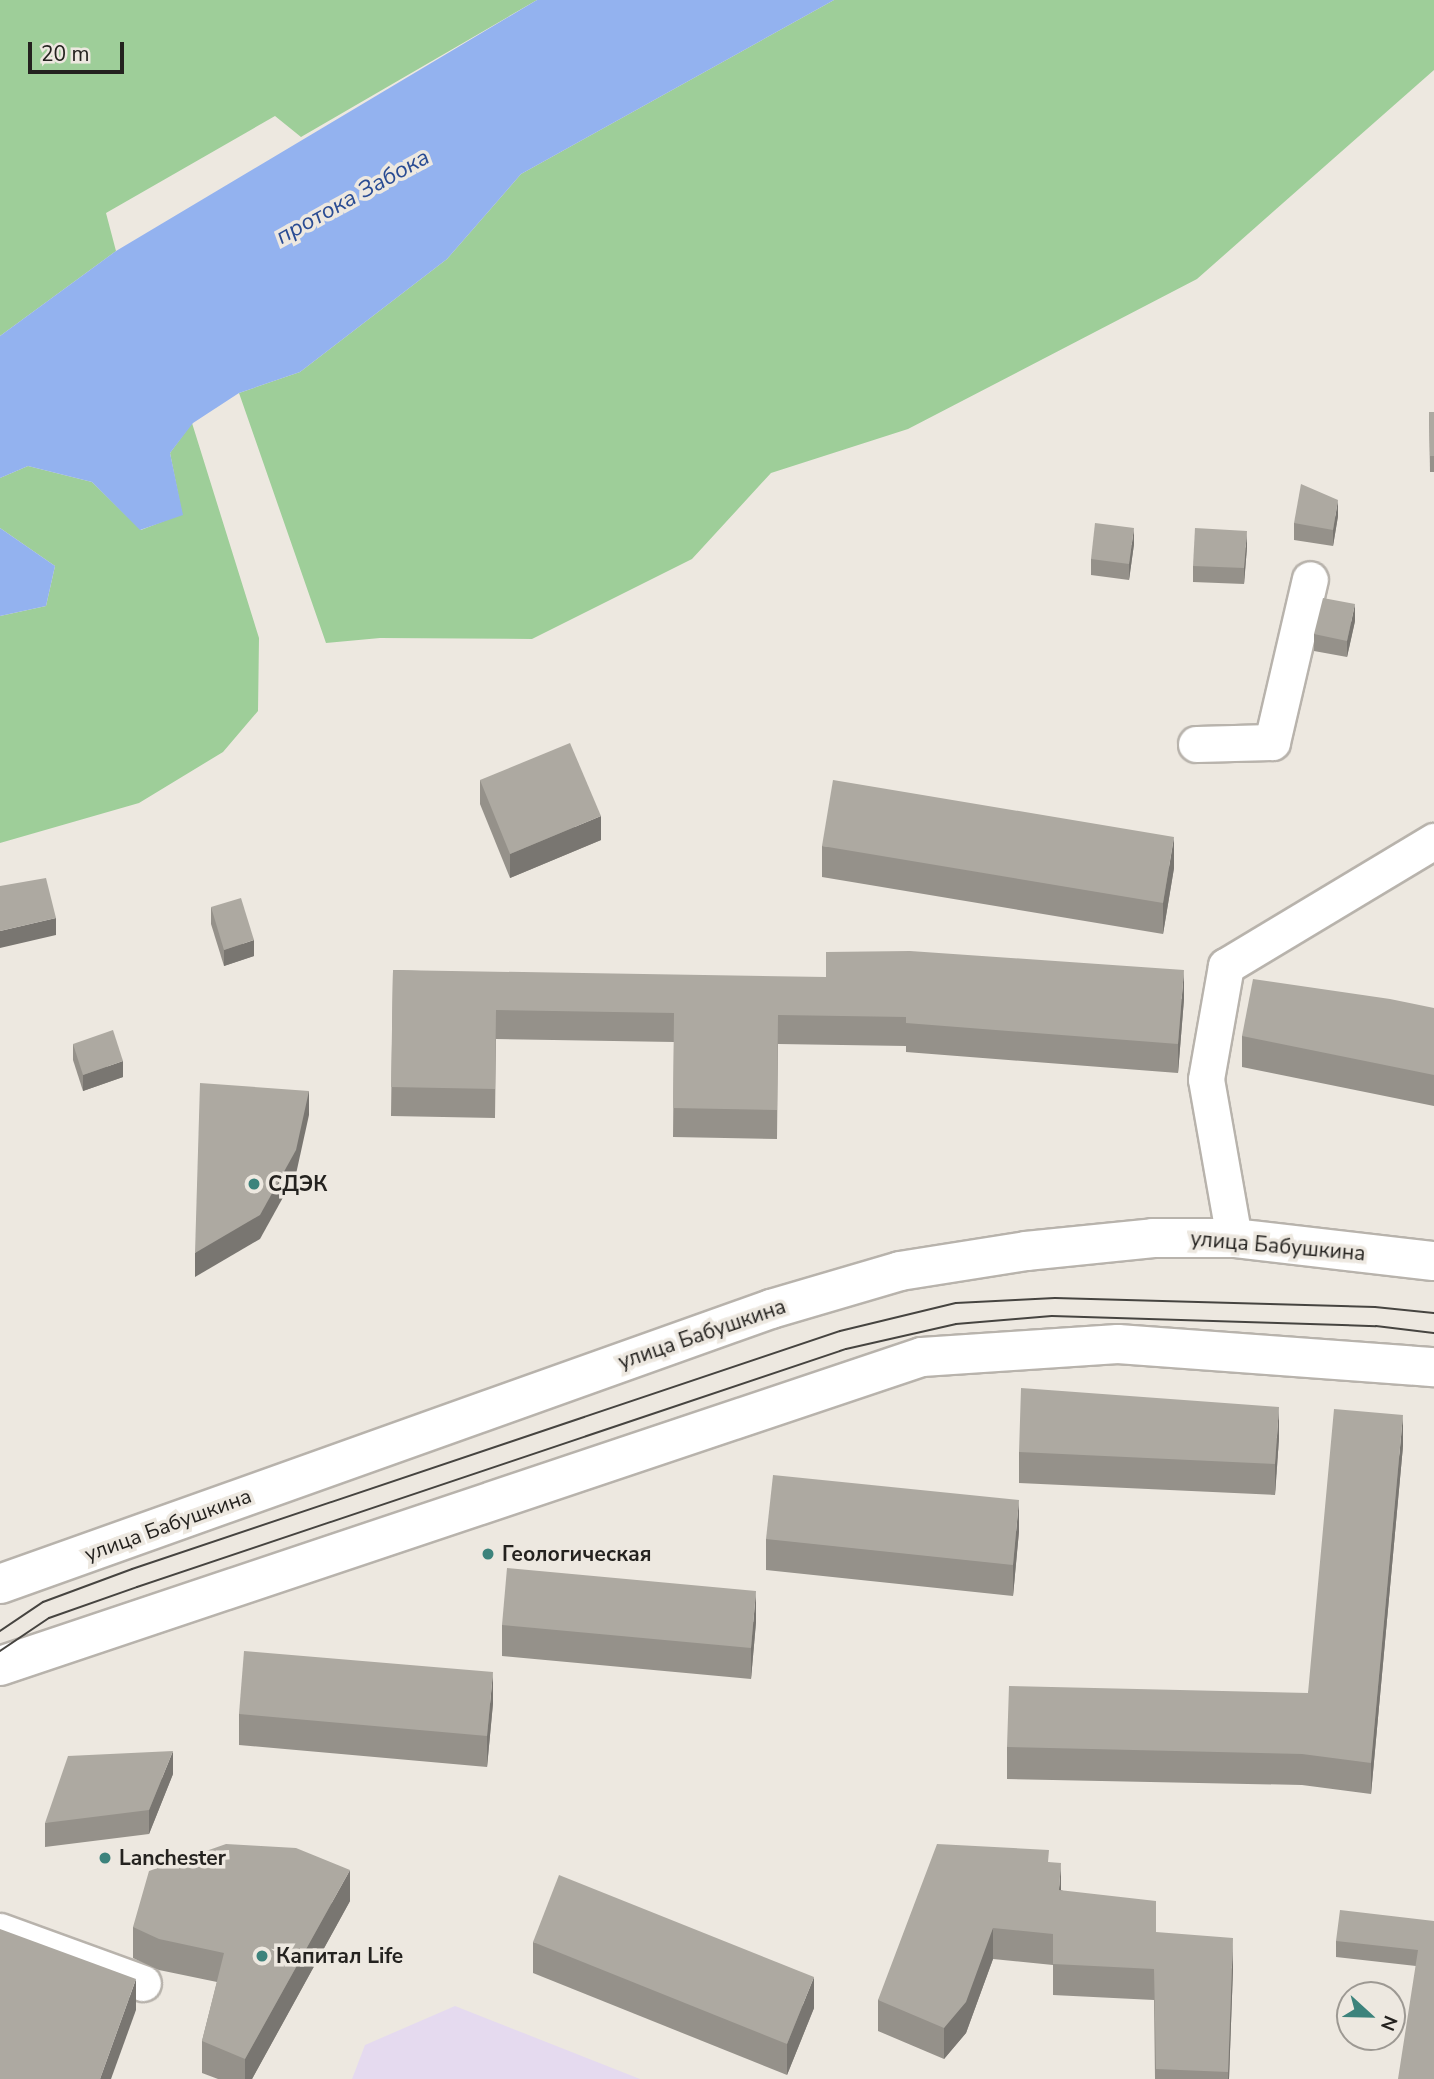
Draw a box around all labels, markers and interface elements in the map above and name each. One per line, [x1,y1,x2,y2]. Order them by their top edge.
scale bar [32,28,128,72]
text: 20 m [41,40,90,68]
water label: протока Забока [271,143,435,251]
place label: СДЭК [268,1171,327,1197]
marker: СДЭК [246,1176,262,1192]
street label: улица Бабушкина [1189,1226,1367,1266]
street label: улица Бабушкина [615,1293,789,1375]
street label: улица Бабушкина [81,1483,255,1567]
place label: Геологическая [502,1541,652,1567]
marker: Геологическая [480,1546,496,1562]
place label: Lanchester [119,1845,226,1871]
marker: Lanchester [97,1850,113,1866]
place label: Капитал Life [276,1943,403,1969]
marker: Капитал Life [254,1948,270,1964]
north arrow [1336,1981,1406,2051]
text: N [1374,2012,1403,2035]

